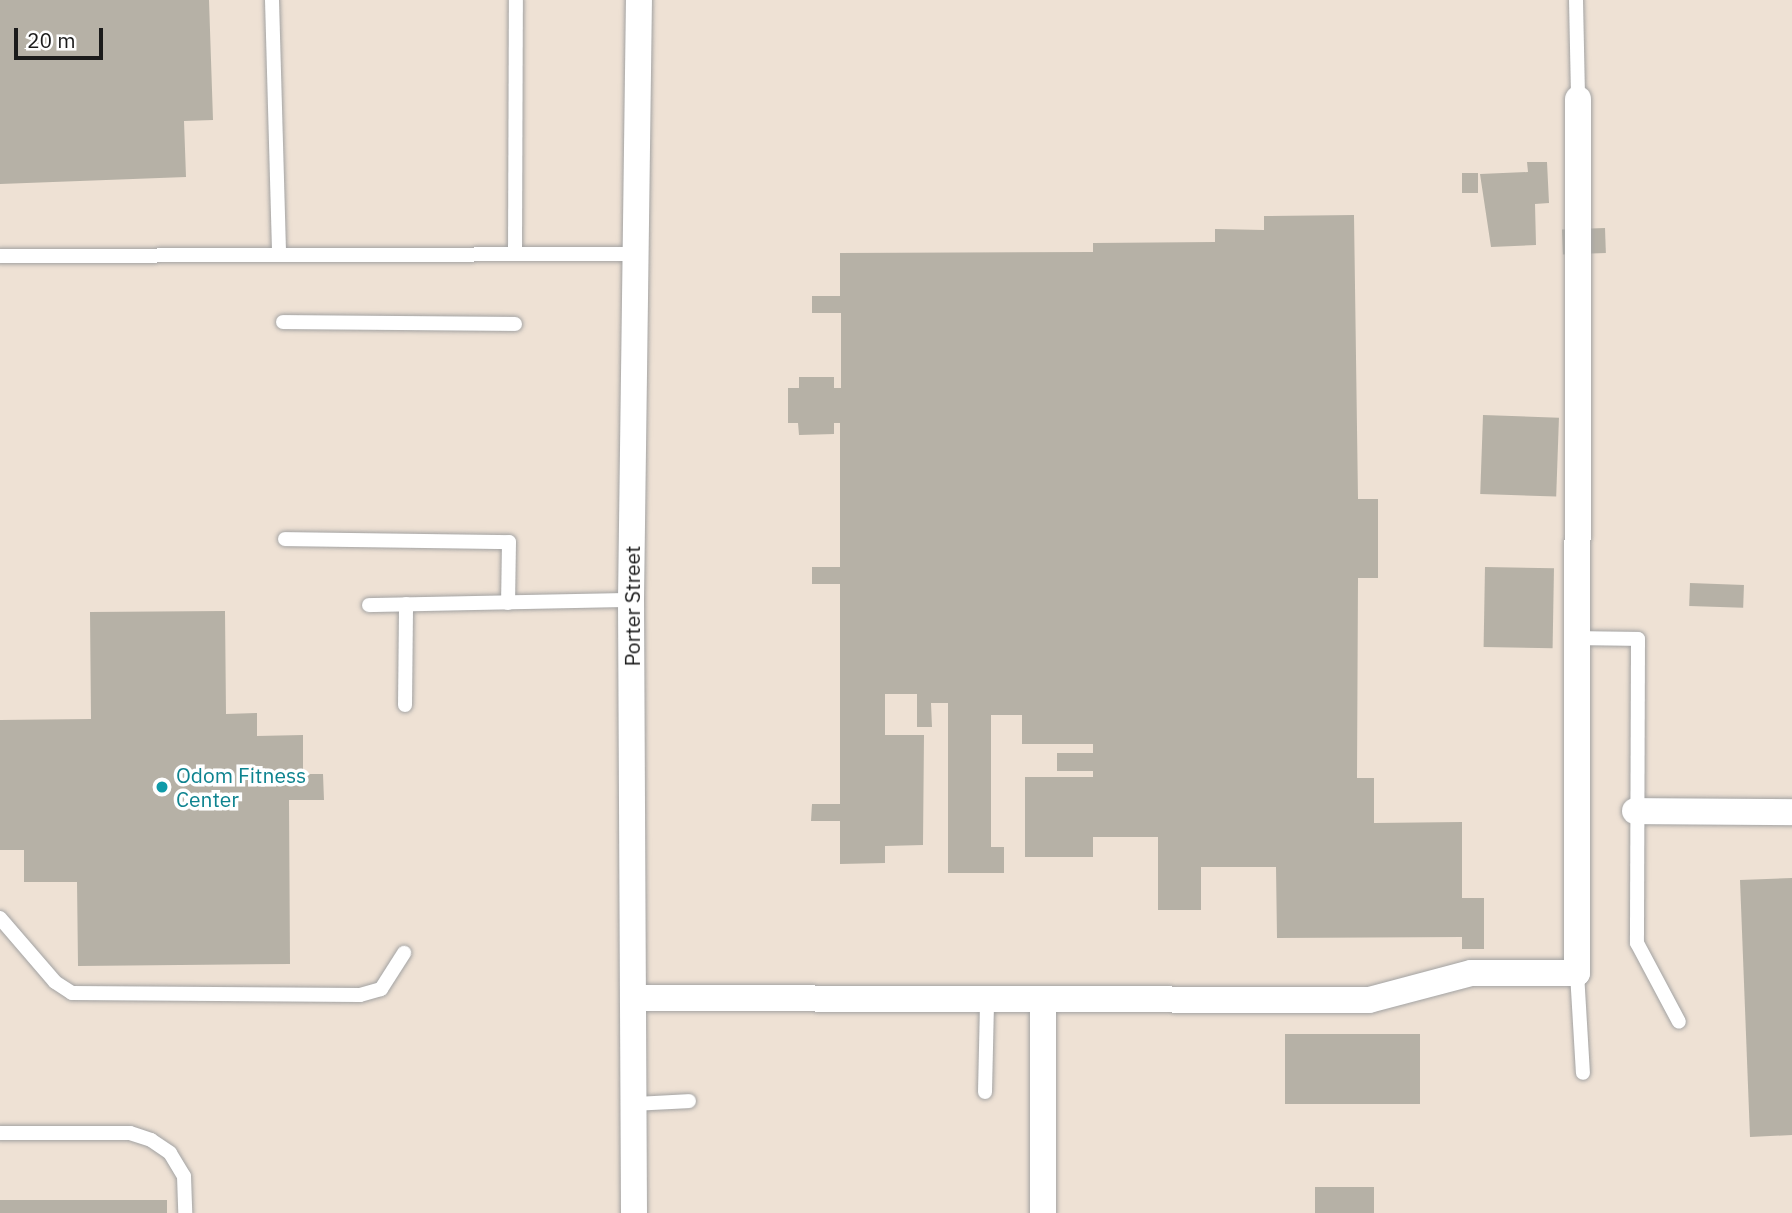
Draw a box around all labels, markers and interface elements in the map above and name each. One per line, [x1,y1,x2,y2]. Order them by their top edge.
scale bar [18,14,107,58]
text: 20 m [27,26,76,54]
street label: Porter Street [619,546,645,666]
place label: Odom Fitness Center [176,762,306,812]
marker: Odom Fitness Center [154,779,170,795]

